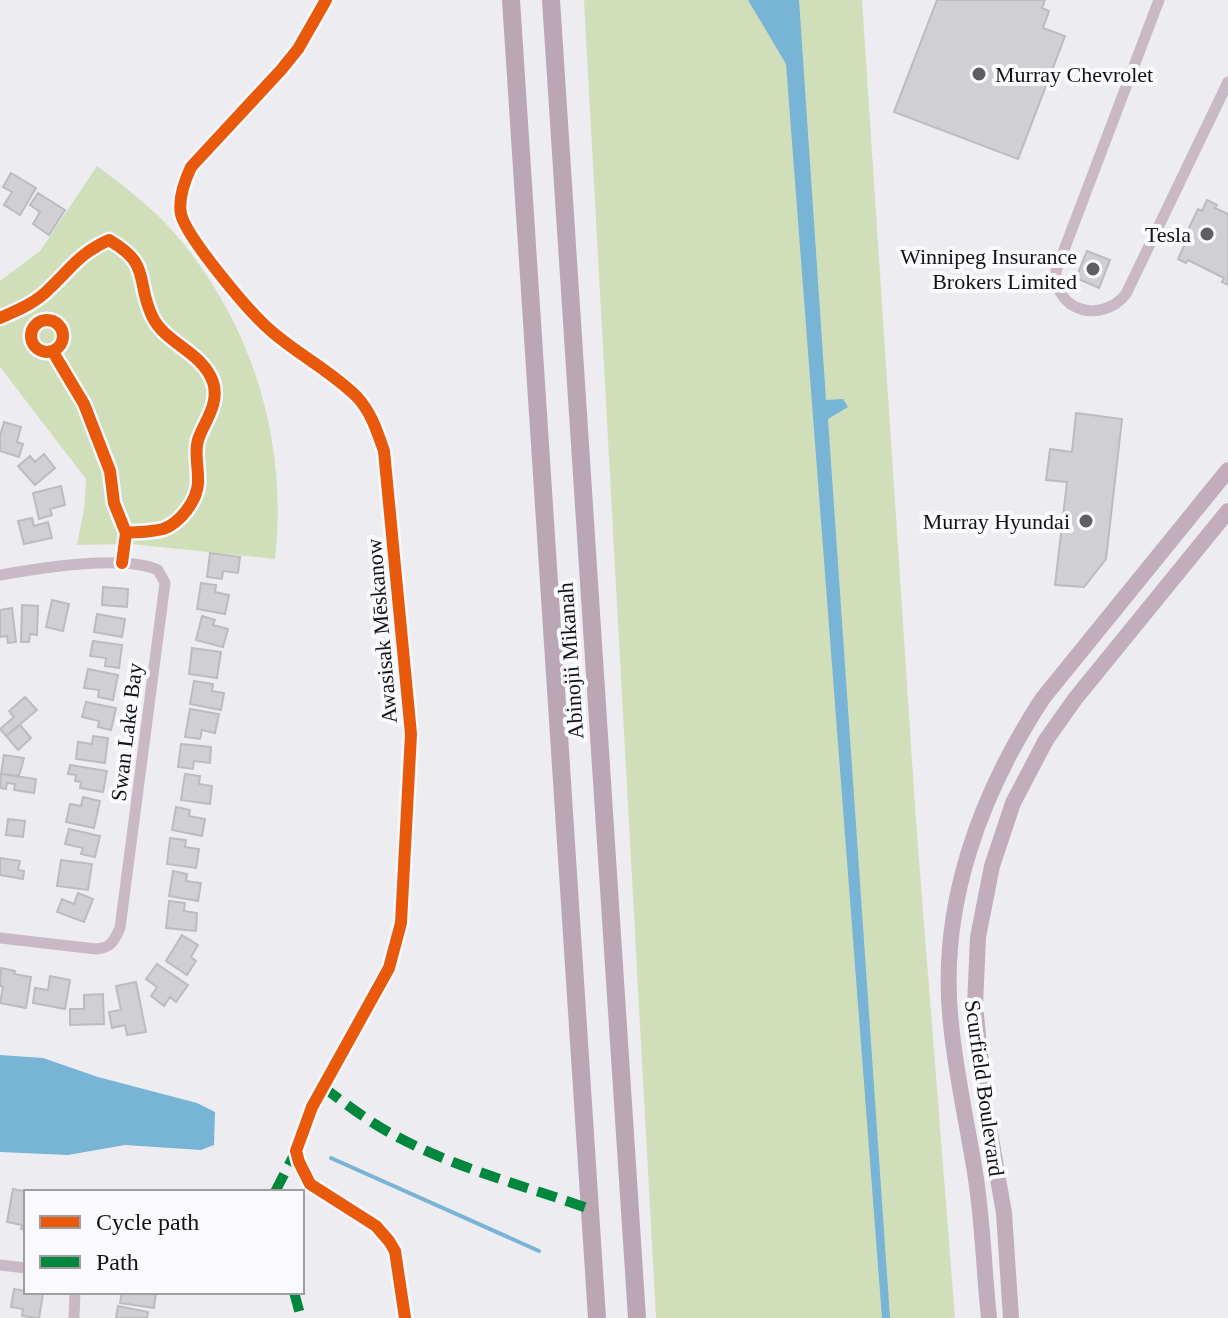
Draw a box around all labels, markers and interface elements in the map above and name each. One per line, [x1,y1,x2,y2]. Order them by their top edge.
place label: Murray Chevrolet [995,62,1153,87]
marker: Murray Chevrolet [970,65,988,83]
place label: Tesla [1145,222,1191,247]
marker: Tesla [1198,225,1216,243]
place label: Winnipeg Insurance Brokers Limited [900,244,1077,294]
marker: Winnipeg Insurance Brokers Limited [1084,260,1102,278]
place label: Murray Hyundai [923,509,1070,534]
marker: Murray Hyundai [1077,512,1095,530]
street label: Awasisak Mēskanow [361,537,402,724]
street label: Abinojii Mikanah [553,582,588,740]
street label: Swan Lake Bay [106,661,147,803]
street label: Scurfield Boulevard [960,998,1009,1178]
legend [24,1190,304,1294]
text: Cycle path [96,1209,199,1235]
text: Path [96,1249,139,1275]

